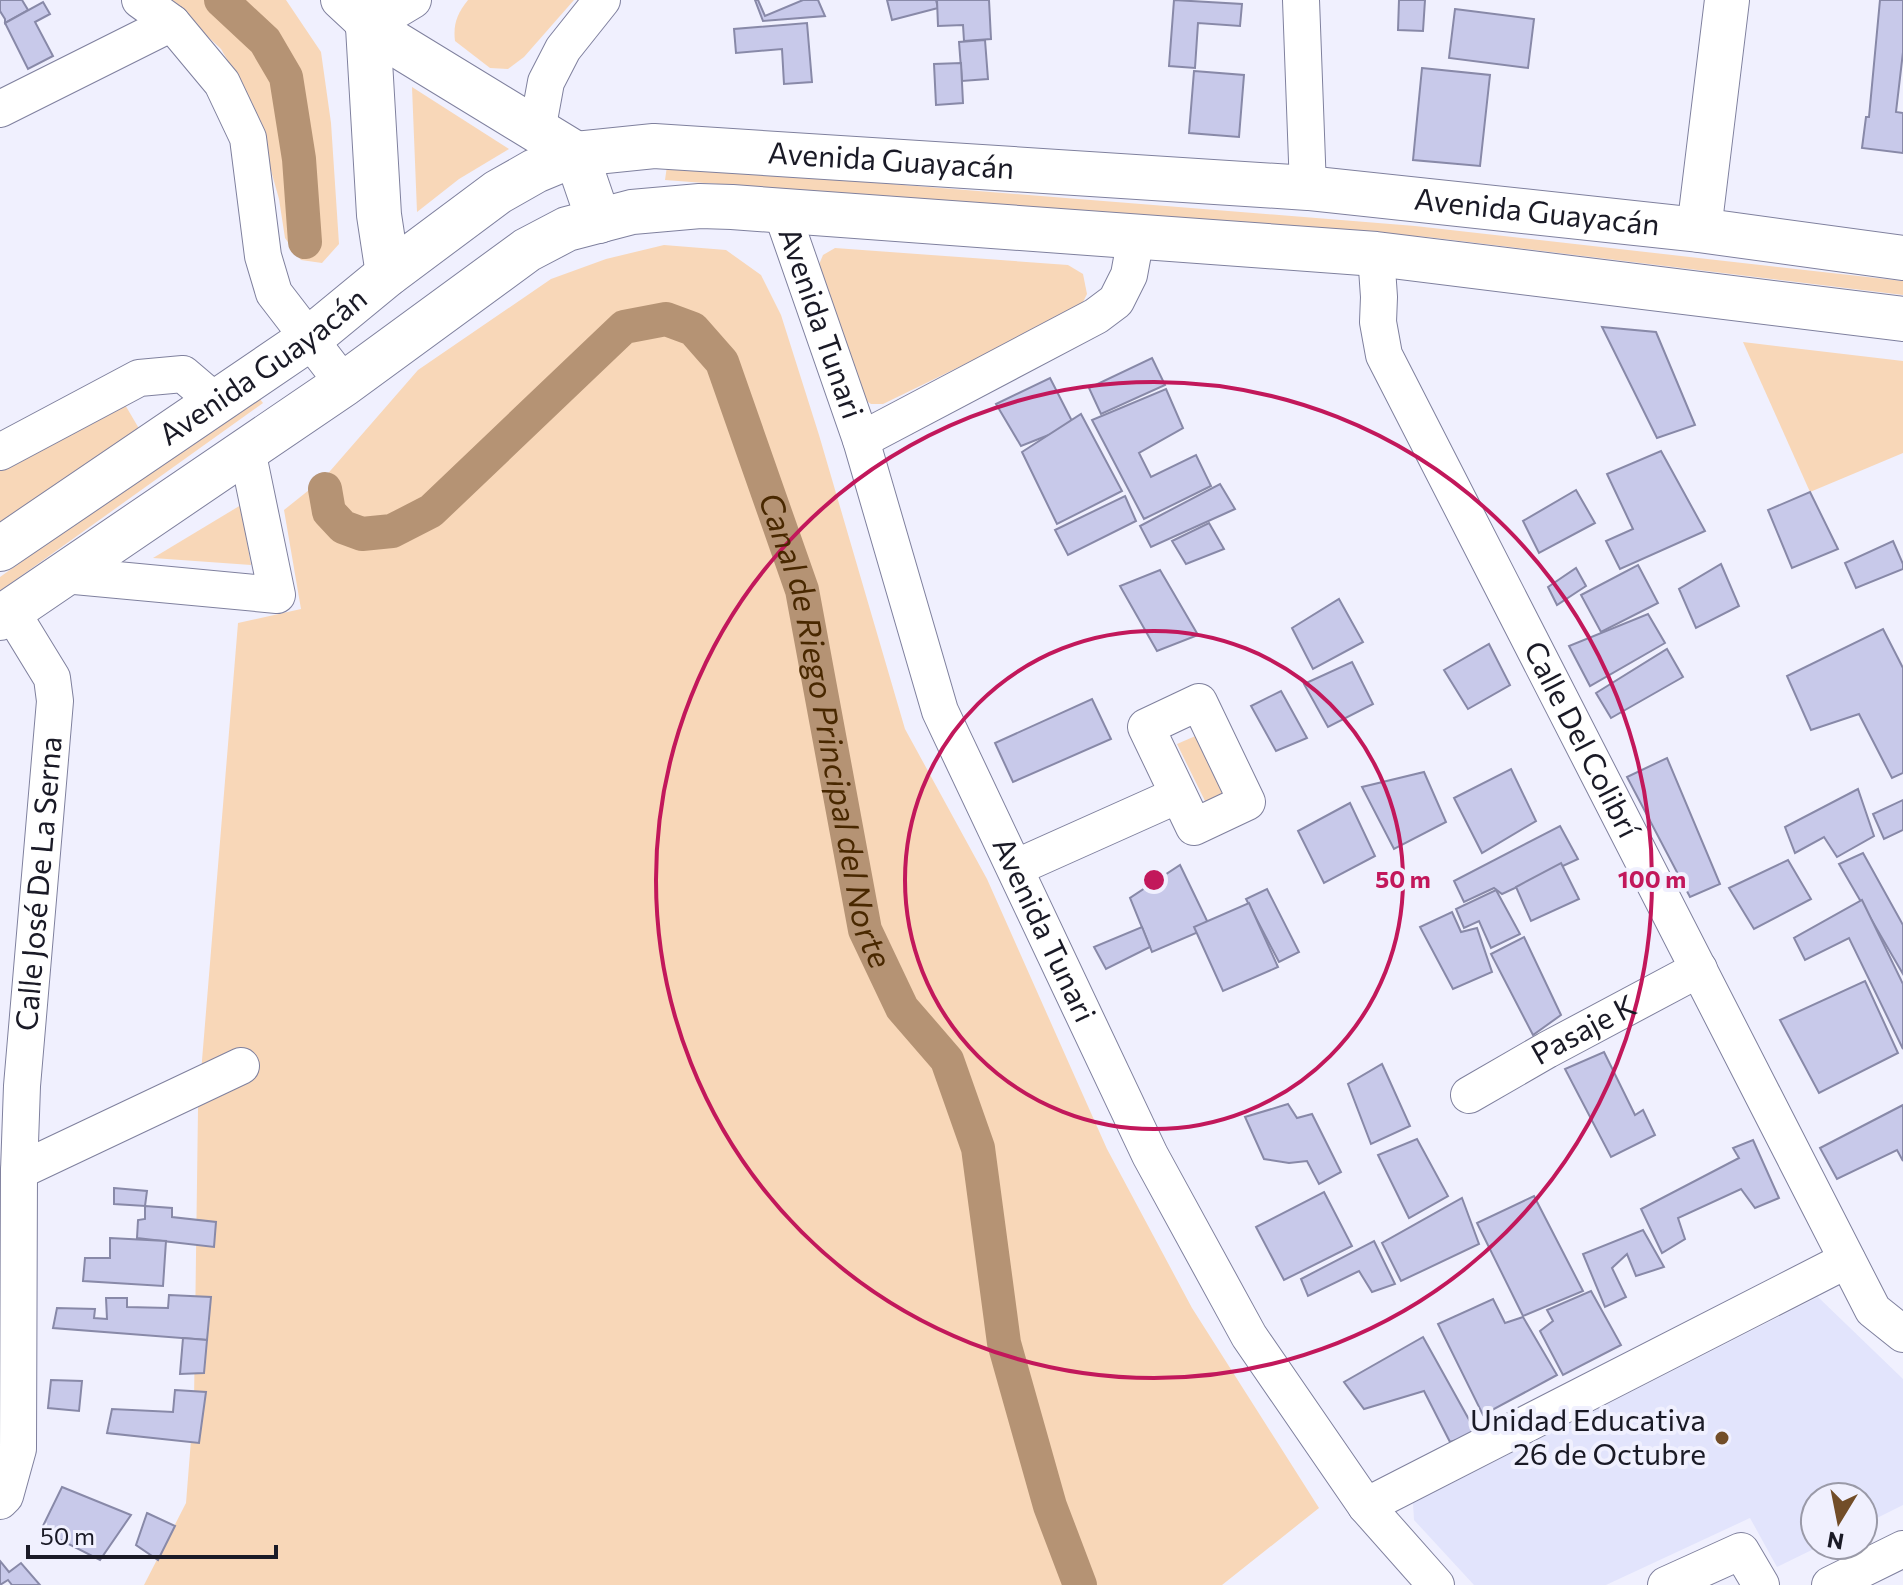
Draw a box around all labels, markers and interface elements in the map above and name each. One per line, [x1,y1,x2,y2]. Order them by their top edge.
street label: Avenida Guayacán [767,132,1015,185]
street label: Avenida Guayacán [1413,179,1662,242]
street label: Avenida Tunari [772,222,873,423]
street label: Avenida Guayacán [151,278,373,452]
water label: Canal de Riego Principal del Norte [751,487,902,974]
street label: Calle Del Colibrí [1518,634,1649,844]
street label: Calle José De La Serna [6,735,68,1032]
street label: Avenida Tunari [986,831,1105,1027]
text: 50 m [1375,864,1431,893]
text: 100 m [1618,864,1686,893]
centre of rings [1140,866,1168,894]
street label: Pasaje K [1524,985,1642,1071]
place label: Unidad Educativa 26 de Octubre [1470,1400,1706,1471]
marker: Unidad Educativa 26 de Octubre [1713,1429,1731,1447]
north arrow [1799,1481,1879,1561]
scale bar [28,1509,276,1559]
text: 50 m [40,1521,95,1550]
text: N [1825,1526,1846,1556]

